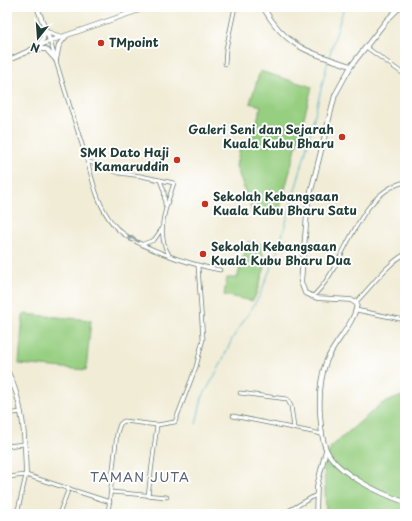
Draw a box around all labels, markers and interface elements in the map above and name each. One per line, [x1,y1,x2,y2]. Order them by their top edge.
north arrow [18,18,58,58]
place label: TMpoint [109,33,159,51]
marker: TMpoint [96,38,106,48]
text: N [28,39,42,57]
place label: Galeri Seni dan Sejarah Kuala Kubu Bharu [188,120,334,152]
marker: Galeri Seni dan Sejarah Kuala Kubu Bharu [337,132,347,142]
place label: SMK Dato Haji Kamaruddin [80,143,170,175]
marker: SMK Dato Haji Kamaruddin [172,155,182,165]
place label: Sekolah Kebangsaan Kuala Kubu Bharu Satu [213,187,357,219]
marker: Sekolah Kebangsaan Kuala Kubu Bharu Satu [200,199,210,209]
one-way arrow [127,235,139,242]
place label: Sekolah Kebangsaan Kuala Kubu Bharu Dua [211,237,351,269]
marker: Sekolah Kebangsaan Kuala Kubu Bharu Dua [198,249,208,259]
district label: TAMAN JUTA [90,467,190,486]

